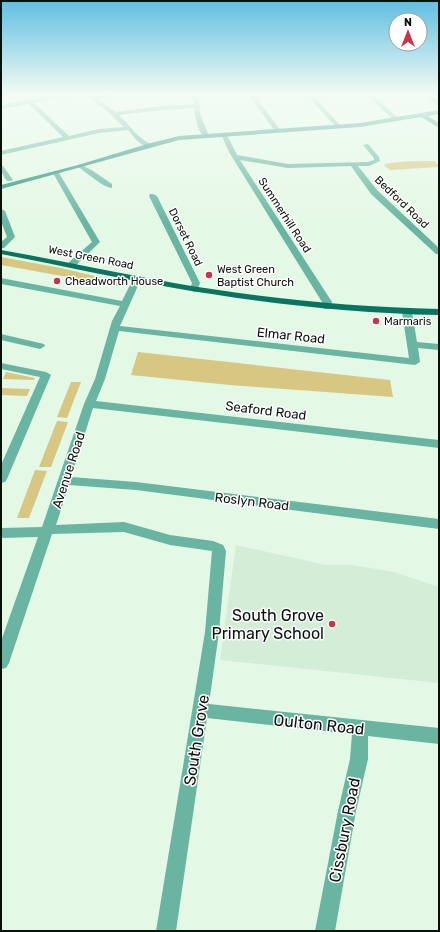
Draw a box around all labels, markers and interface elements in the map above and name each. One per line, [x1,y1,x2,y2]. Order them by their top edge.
north arrow [388,12,428,52]
text: N [404,16,412,29]
street label: Bedford Road [372,173,431,231]
street label: Summerhill Road [255,175,314,255]
street label: Dorset Road [166,206,205,268]
street label: West Green Road [47,243,135,272]
place label: West Green Baptist Church [217,263,294,289]
marker: West Green Baptist Church [204,270,214,280]
place label: Cheadworth House [65,275,163,288]
marker: Cheadworth House [52,276,62,286]
place label: Marmaris [384,315,432,328]
marker: Marmaris [371,316,381,326]
street label: Elmar Road [256,324,326,347]
street label: Seaford Road [225,398,307,423]
street label: Avenue Road [49,430,88,510]
street label: Roslyn Road [214,489,290,513]
place label: South Grove Primary School [212,606,324,643]
marker: South Grove Primary School [327,619,337,629]
street label: South Grove [180,693,213,787]
street label: Oulton Road [273,710,365,739]
street label: Cissbury Road [325,776,364,884]

